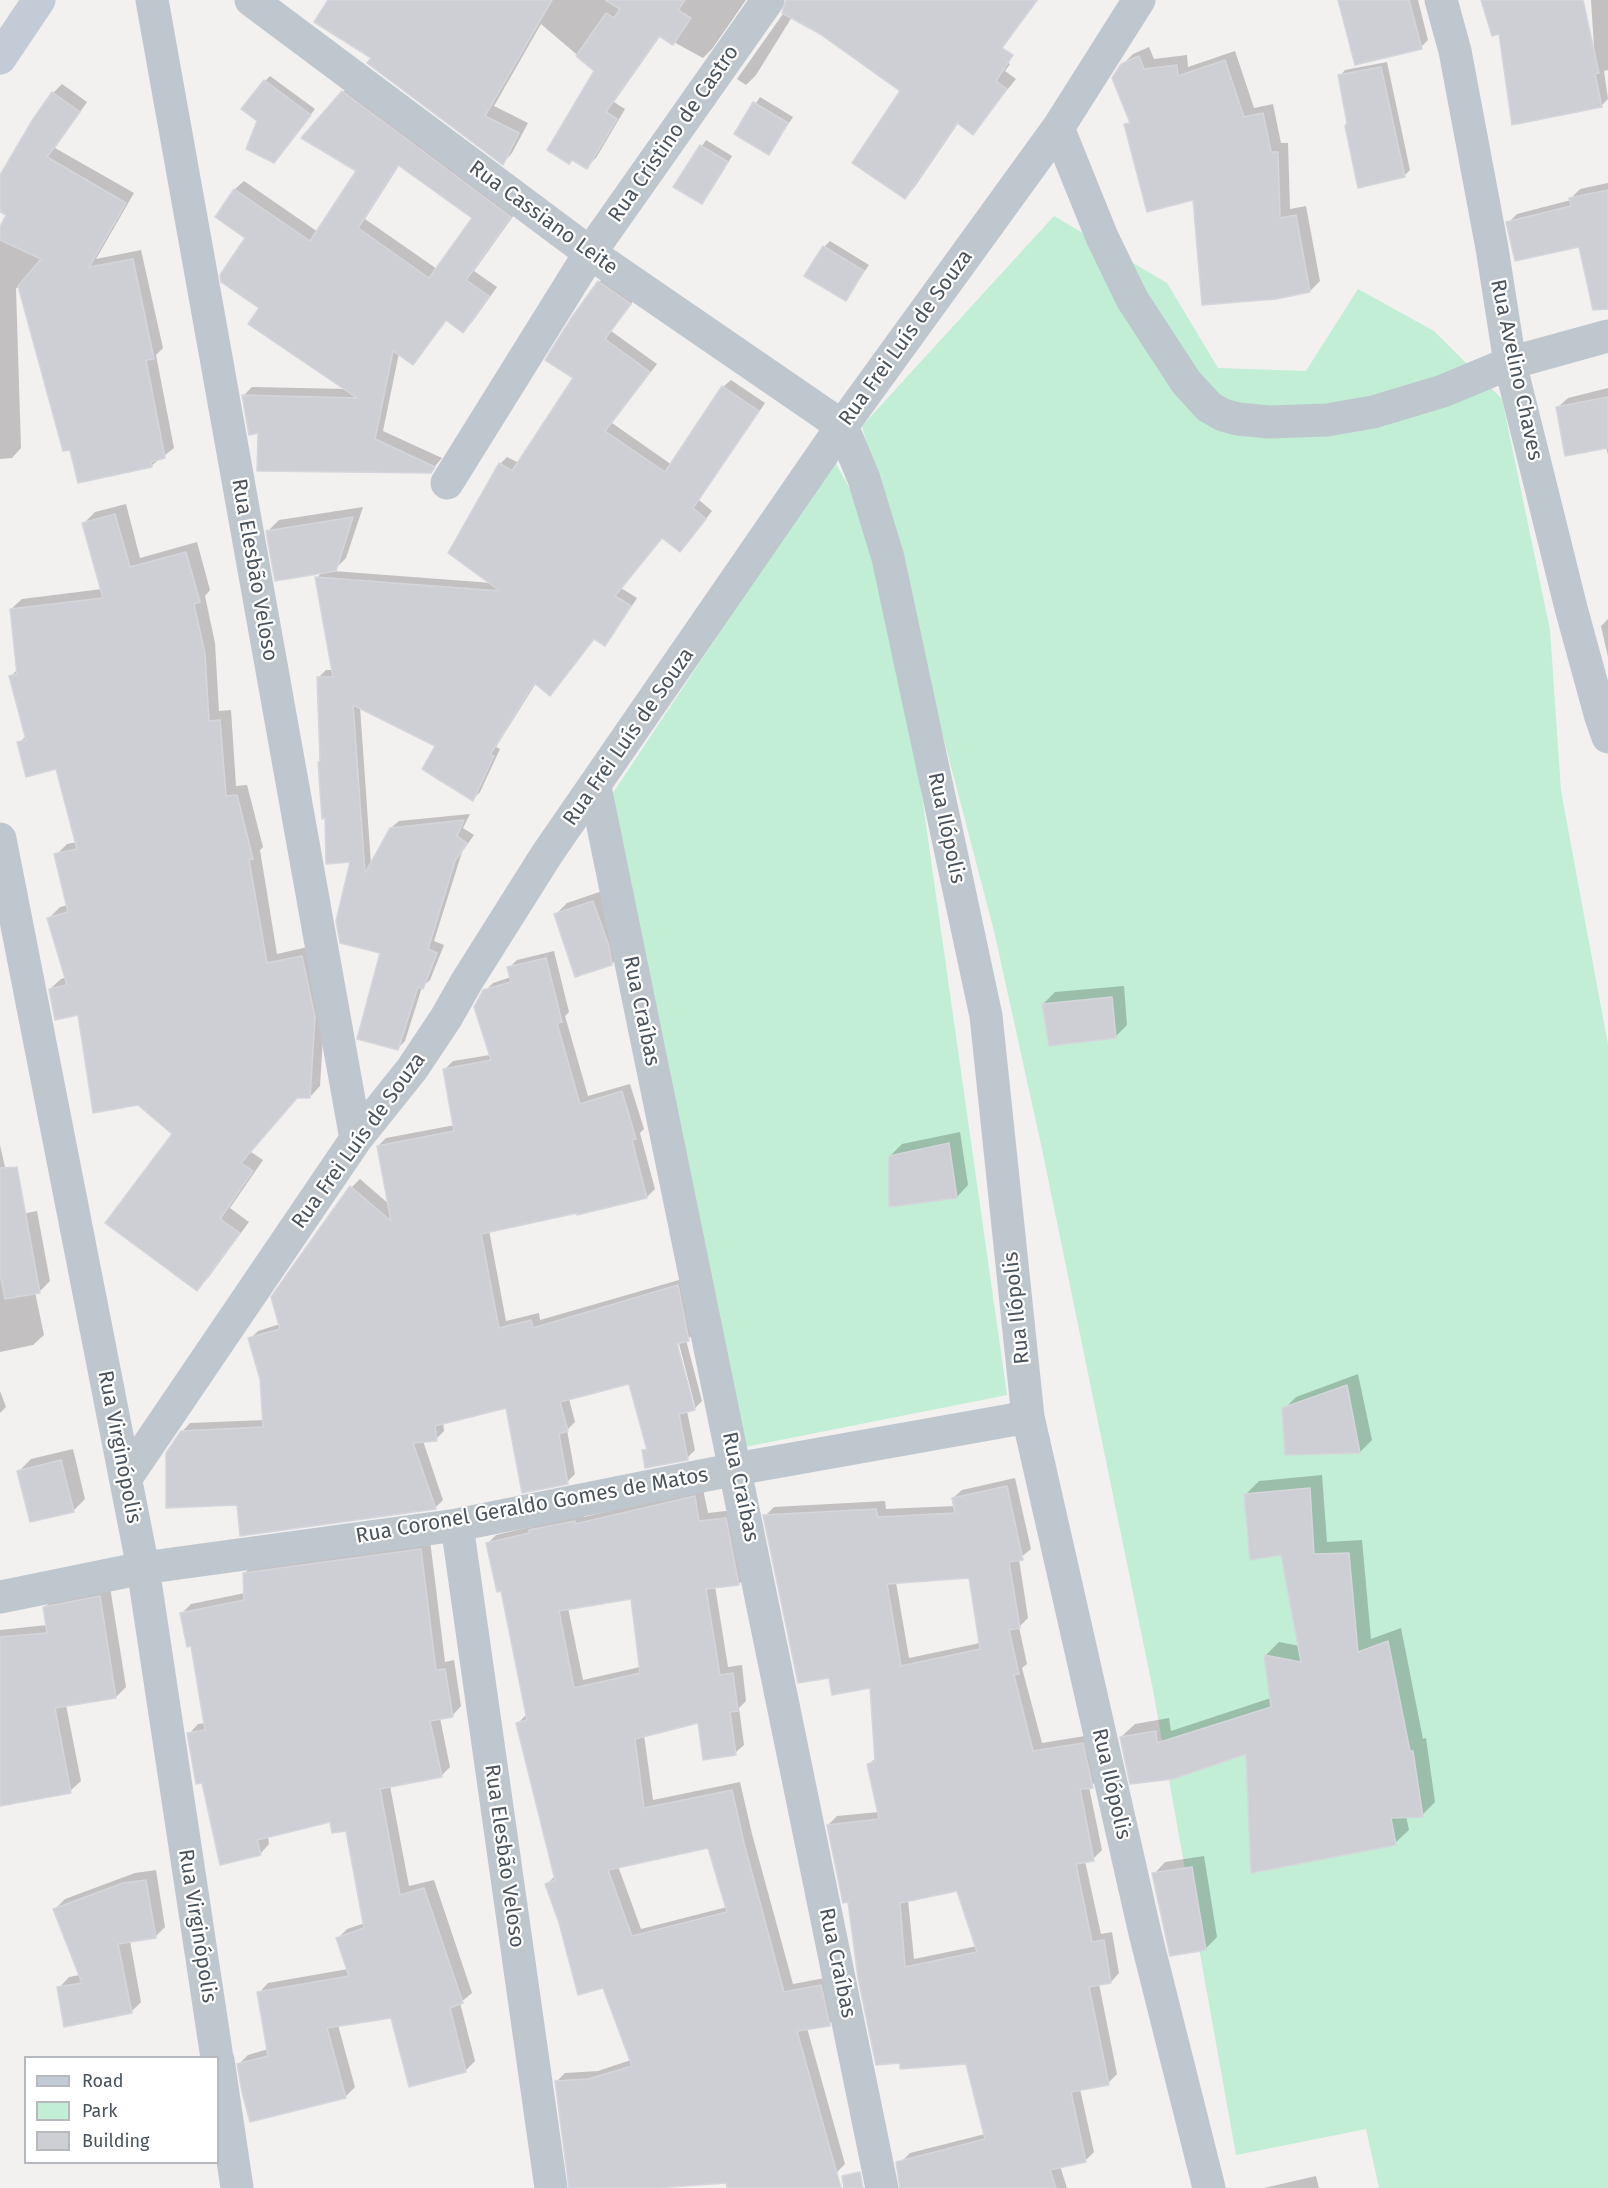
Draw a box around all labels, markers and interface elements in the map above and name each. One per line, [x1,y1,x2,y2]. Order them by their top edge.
street label: Rua Cristino de Castro [603,41,745,227]
street label: Rua Cassiano Leite [464,156,622,280]
street label: Rua Frei Luís de Souza [834,245,978,431]
street label: Rua Avelino Chaves [1485,277,1547,463]
street label: Rua Elesbão Veloso [226,477,282,663]
street label: Rua Frei Luís de Souza [558,643,700,831]
street label: Rua Ilópolis [922,770,970,886]
street label: Rua Craíbas [617,954,665,1068]
street label: Rua Frei Luís de Souza [287,1048,431,1234]
street label: Rua Ilópolis [999,1250,1035,1366]
street label: Rua Virginópolis [92,1368,146,1526]
street label: Rua Craíbas [716,1430,764,1544]
street label: Rua Coronel Geraldo Gomes de Matos [354,1463,710,1549]
street label: Rua Ilópolis [1086,1726,1136,1842]
street label: Rua Elesbão Veloso [479,1763,529,1949]
street label: Rua Virginópolis [172,1847,222,2005]
street label: Rua Craíbas [813,1906,861,2020]
legend [24,2056,219,2164]
text: Road [82,2070,124,2092]
text: Park [82,2100,117,2122]
text: Building [82,2130,149,2152]

